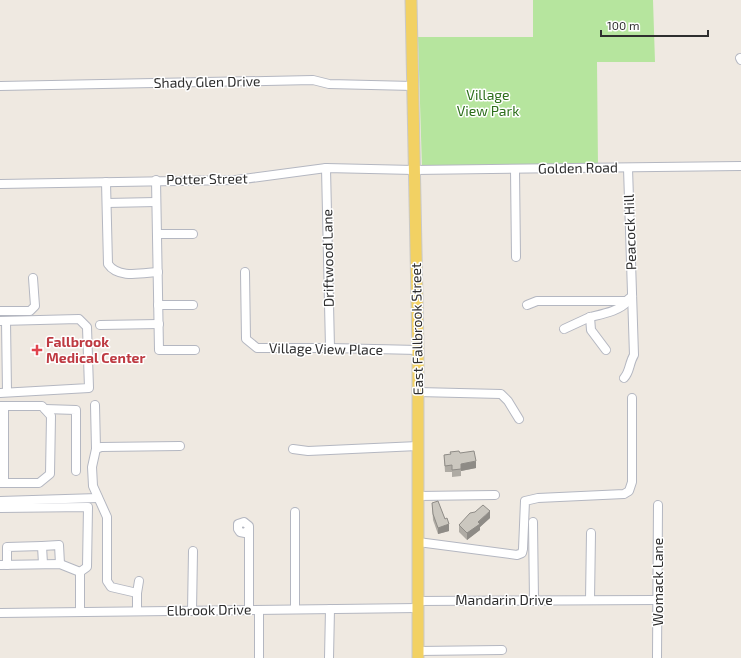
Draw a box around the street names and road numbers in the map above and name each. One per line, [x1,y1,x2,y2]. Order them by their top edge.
street label: Shady Glen Drive [153,72,261,91]
street label: Golden Road [538,158,618,177]
street label: Potter Street [166,169,248,188]
street label: Peacock Hill [620,193,639,270]
street label: Driftwood Lane [318,209,337,307]
street label: East Fallbrook Street [407,263,426,395]
street label: Village View Place [269,339,383,358]
street label: Womack Lane [649,538,666,626]
street label: Mandarin Drive [455,591,553,608]
street label: Elbrook Drive [167,600,251,619]

